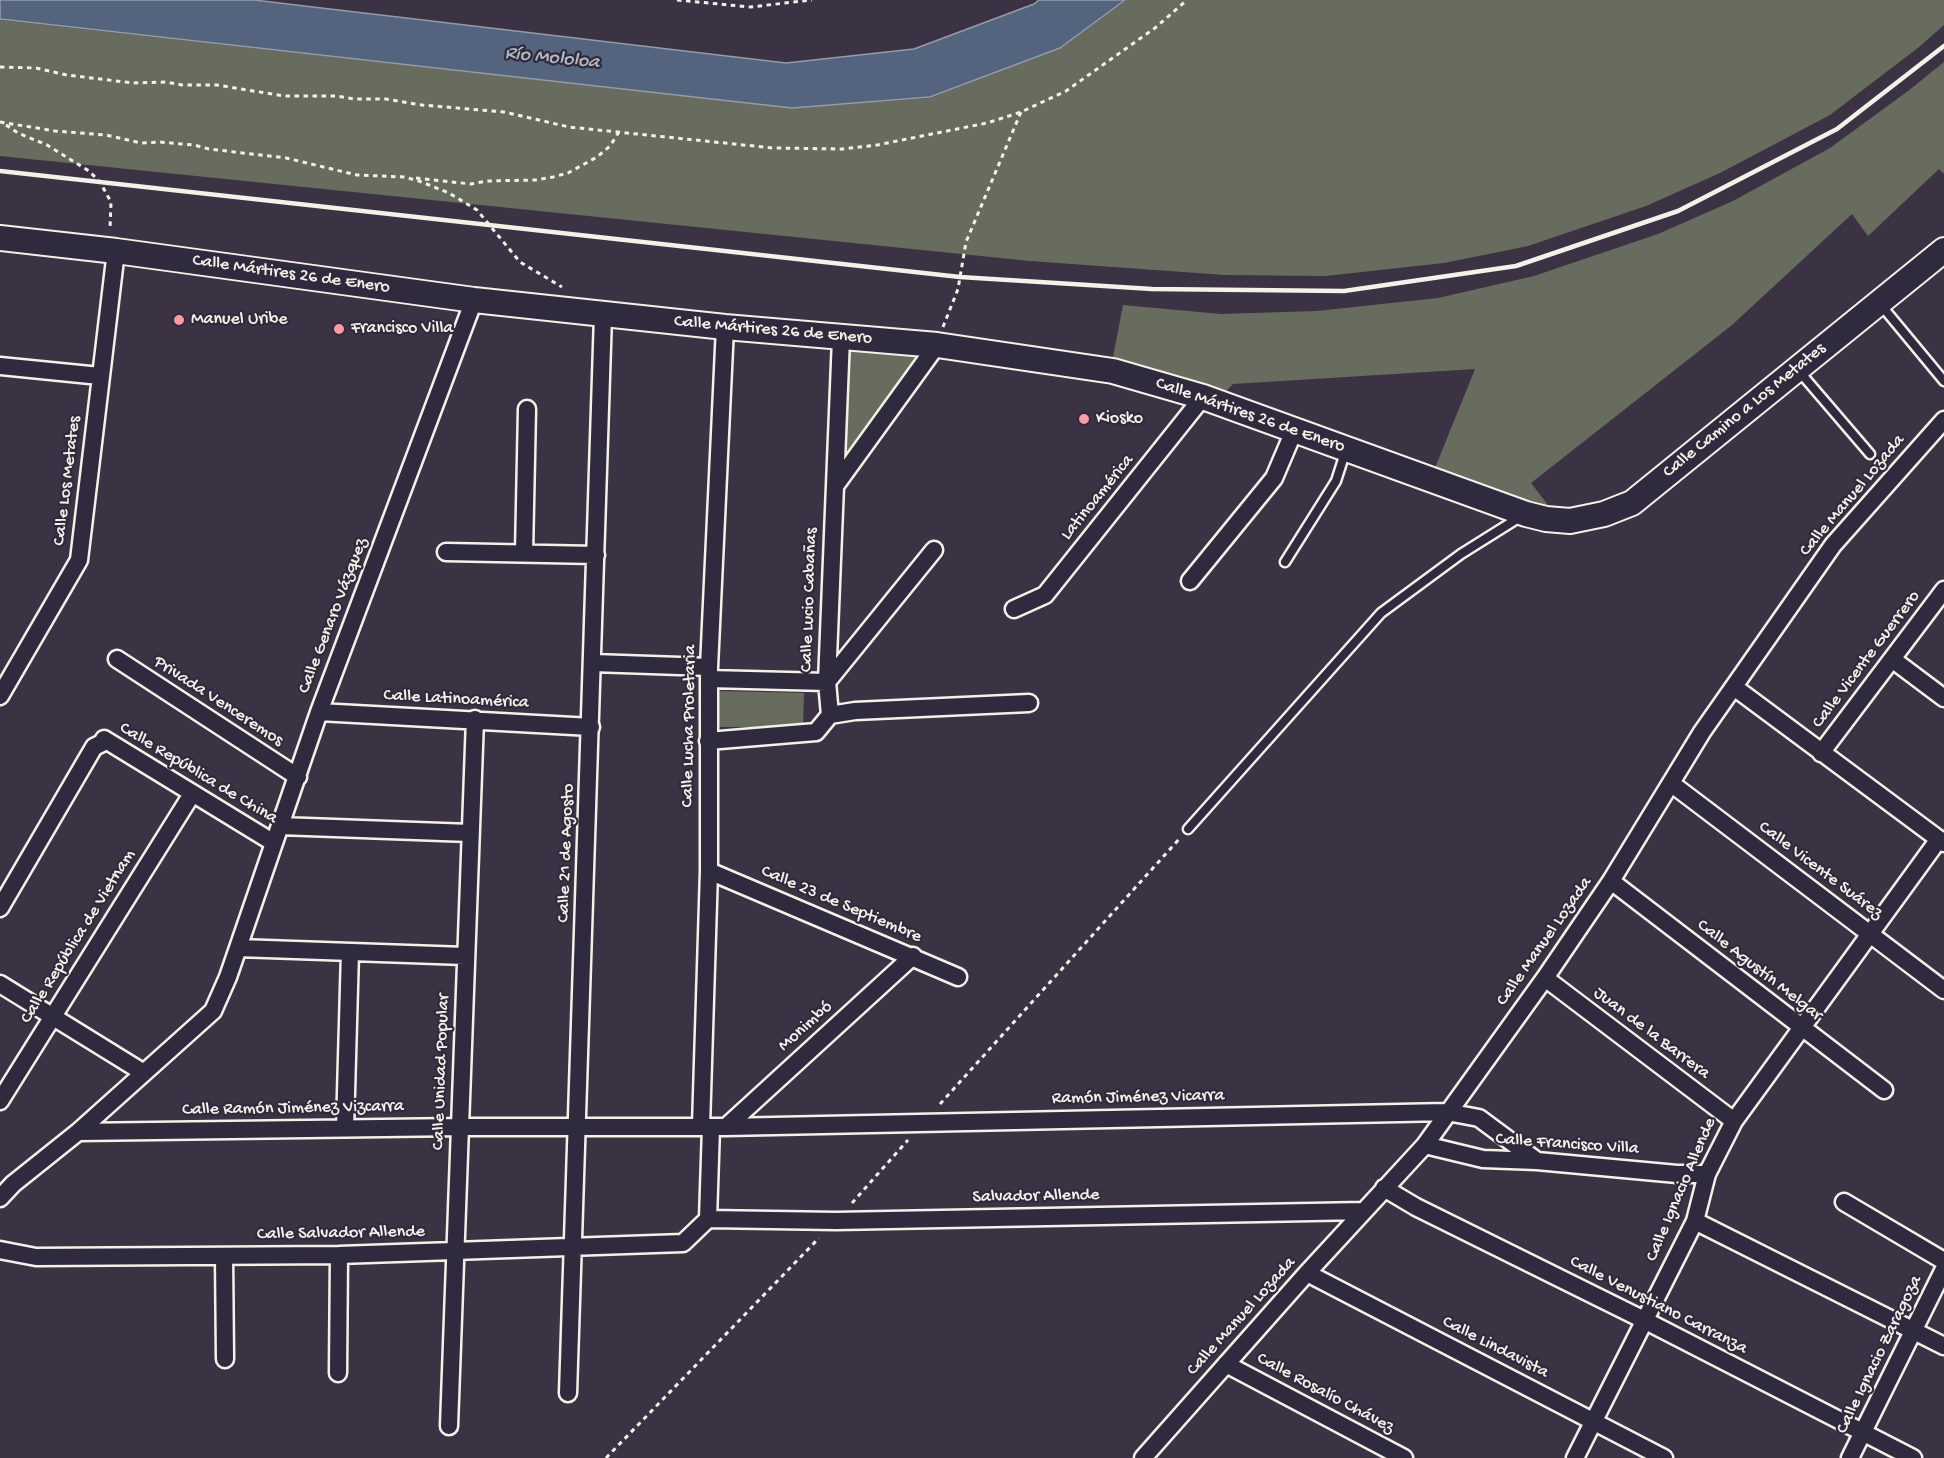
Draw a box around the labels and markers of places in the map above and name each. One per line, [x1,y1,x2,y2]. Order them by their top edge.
place label: Manuel Uribe [191,309,287,331]
marker: Manuel Uribe [172,313,186,327]
place label: Francisco Villa [351,318,453,340]
marker: Francisco Villa [332,322,346,336]
place label: Kiosko [1096,408,1143,430]
marker: Kiosko [1077,412,1091,426]

